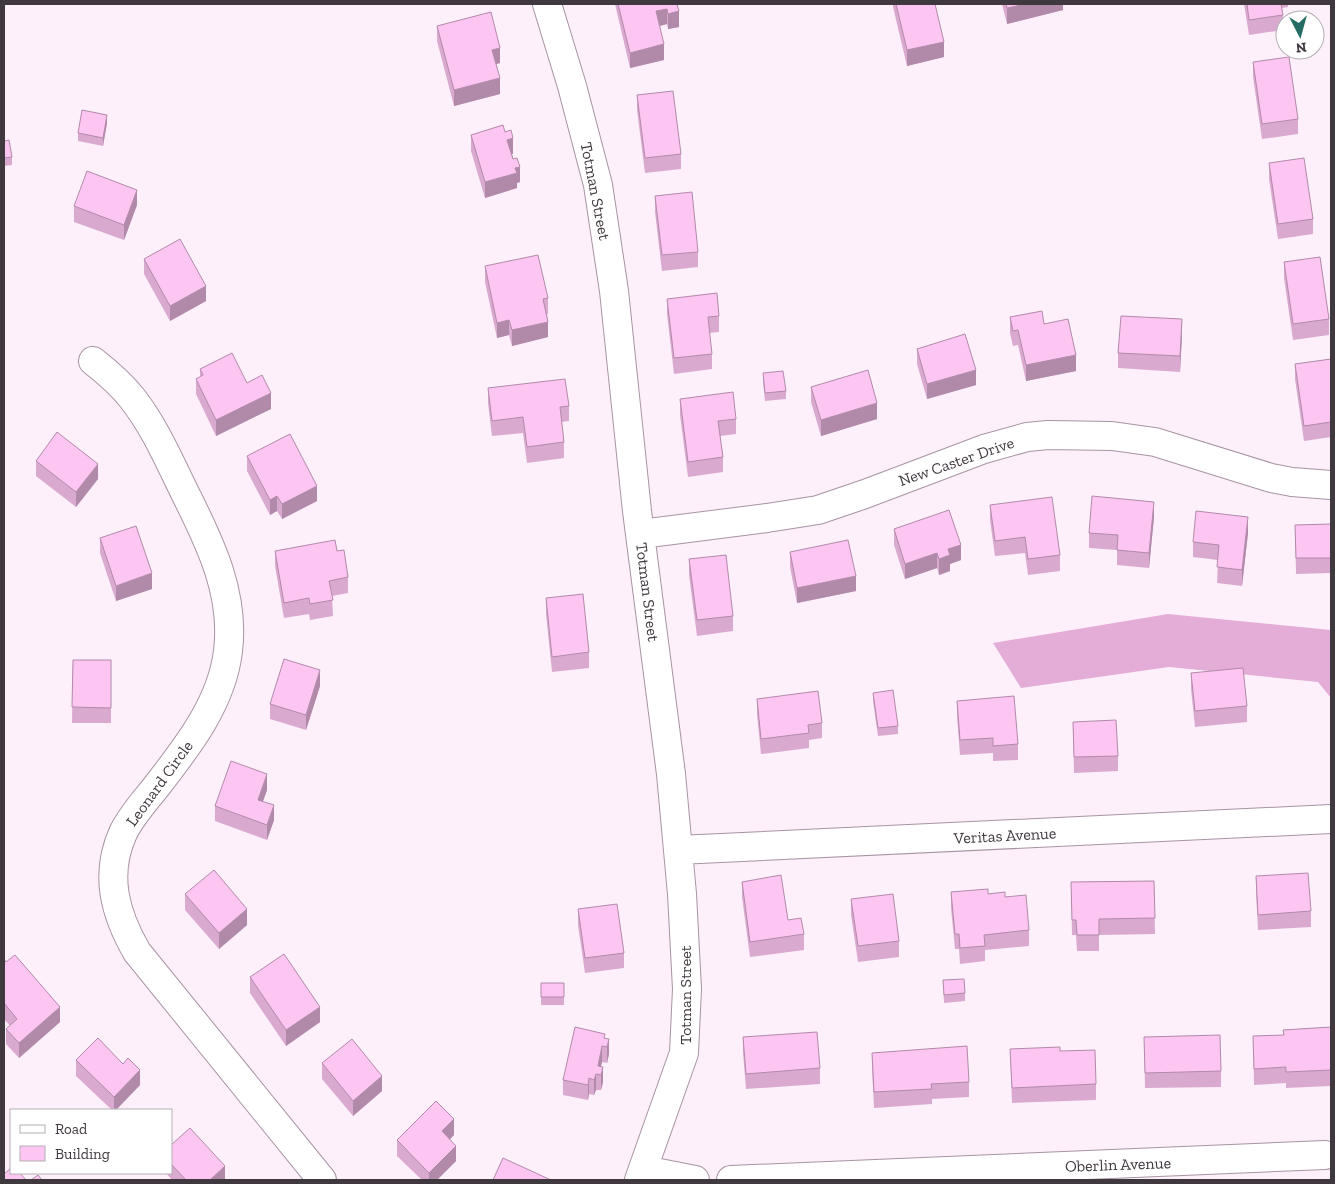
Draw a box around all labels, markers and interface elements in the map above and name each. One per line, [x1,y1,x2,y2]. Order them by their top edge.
north arrow [1275,10,1325,60]
text: N [1295,38,1307,56]
street label: Totman Street [577,140,614,242]
street label: New Caster Drive [896,433,1016,490]
street label: Totman Street [632,542,663,643]
street label: Leonard Circle [122,737,197,830]
street label: Veritas Avenue [952,823,1057,848]
street label: Totman Street [676,945,695,1045]
legend [10,1109,172,1174]
text: Road [55,1120,88,1138]
text: Building [55,1145,110,1163]
street label: Oberlin Avenue [1065,1153,1171,1176]

